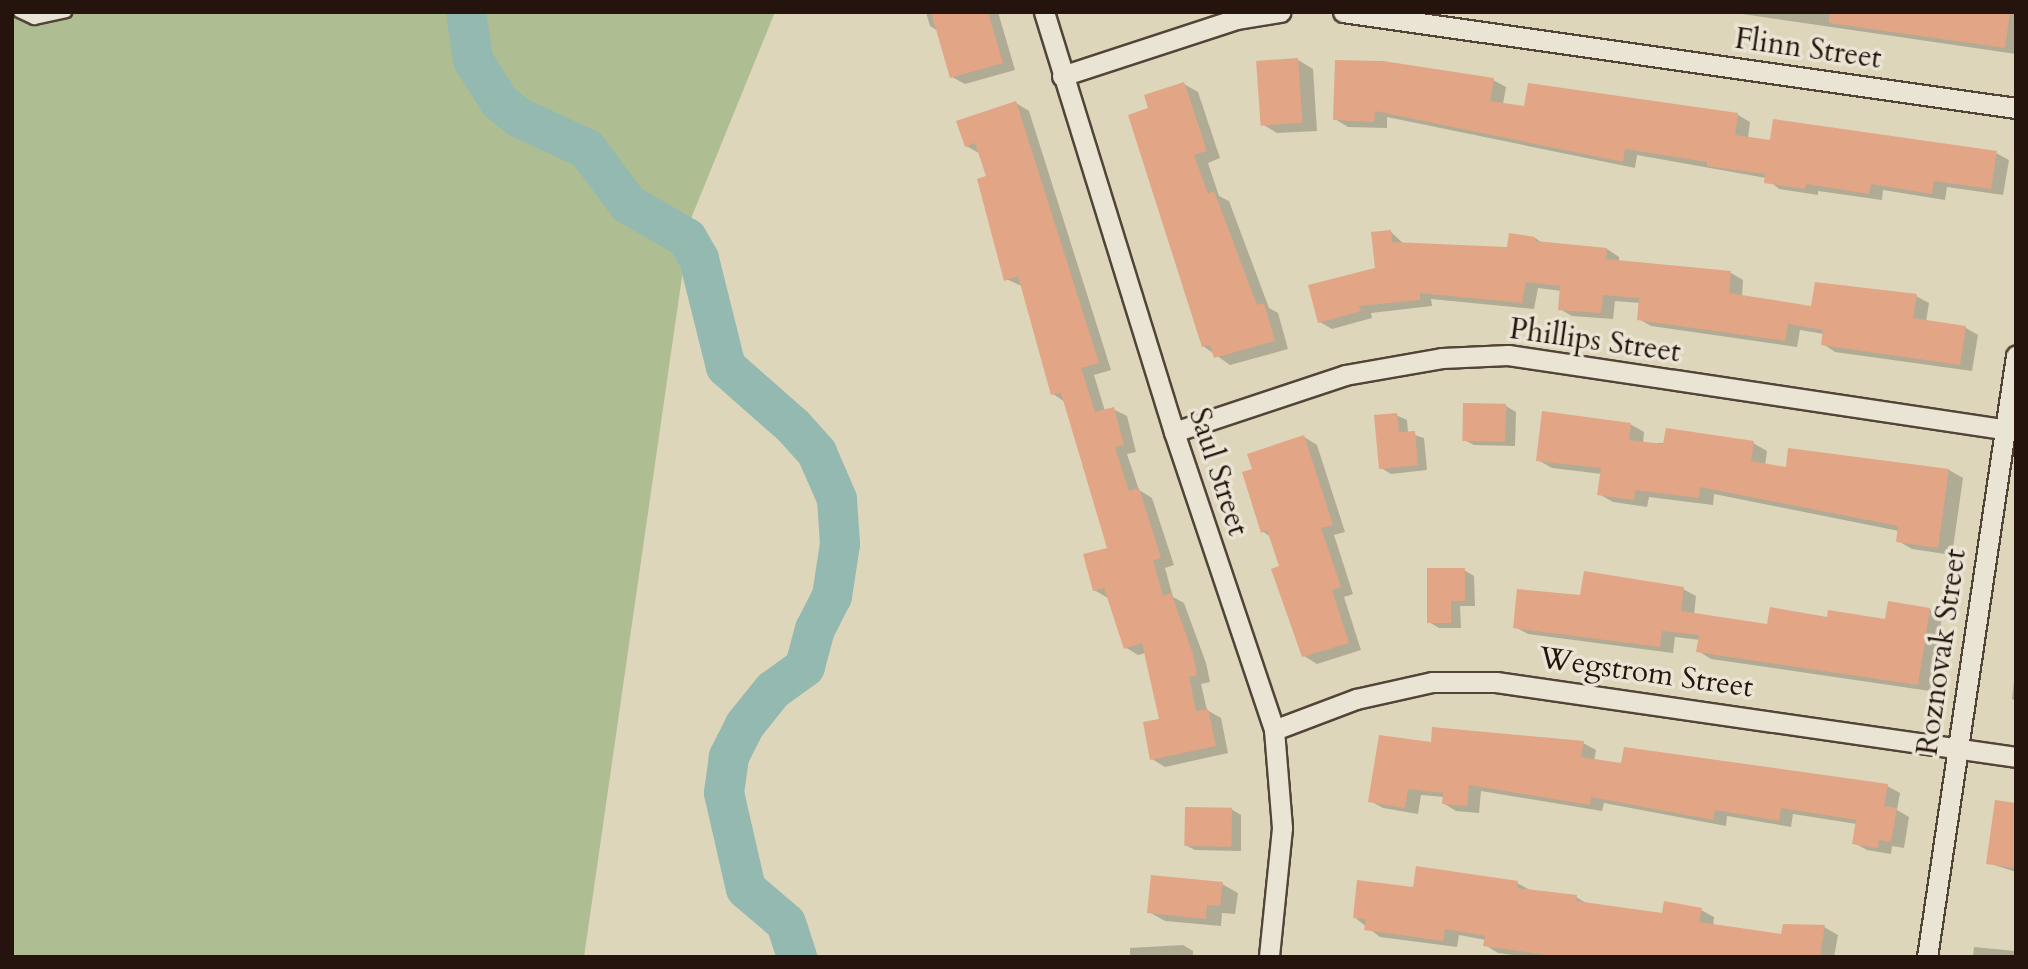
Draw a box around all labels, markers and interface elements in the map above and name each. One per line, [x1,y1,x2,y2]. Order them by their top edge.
street label: Flinn Street [1732,21,1884,77]
street label: Phillips Street [1507,311,1683,371]
street label: Saul Street [1180,404,1256,540]
street label: Roznovak Street [1910,546,1974,758]
street label: Wegstrom Street [1537,640,1755,706]

